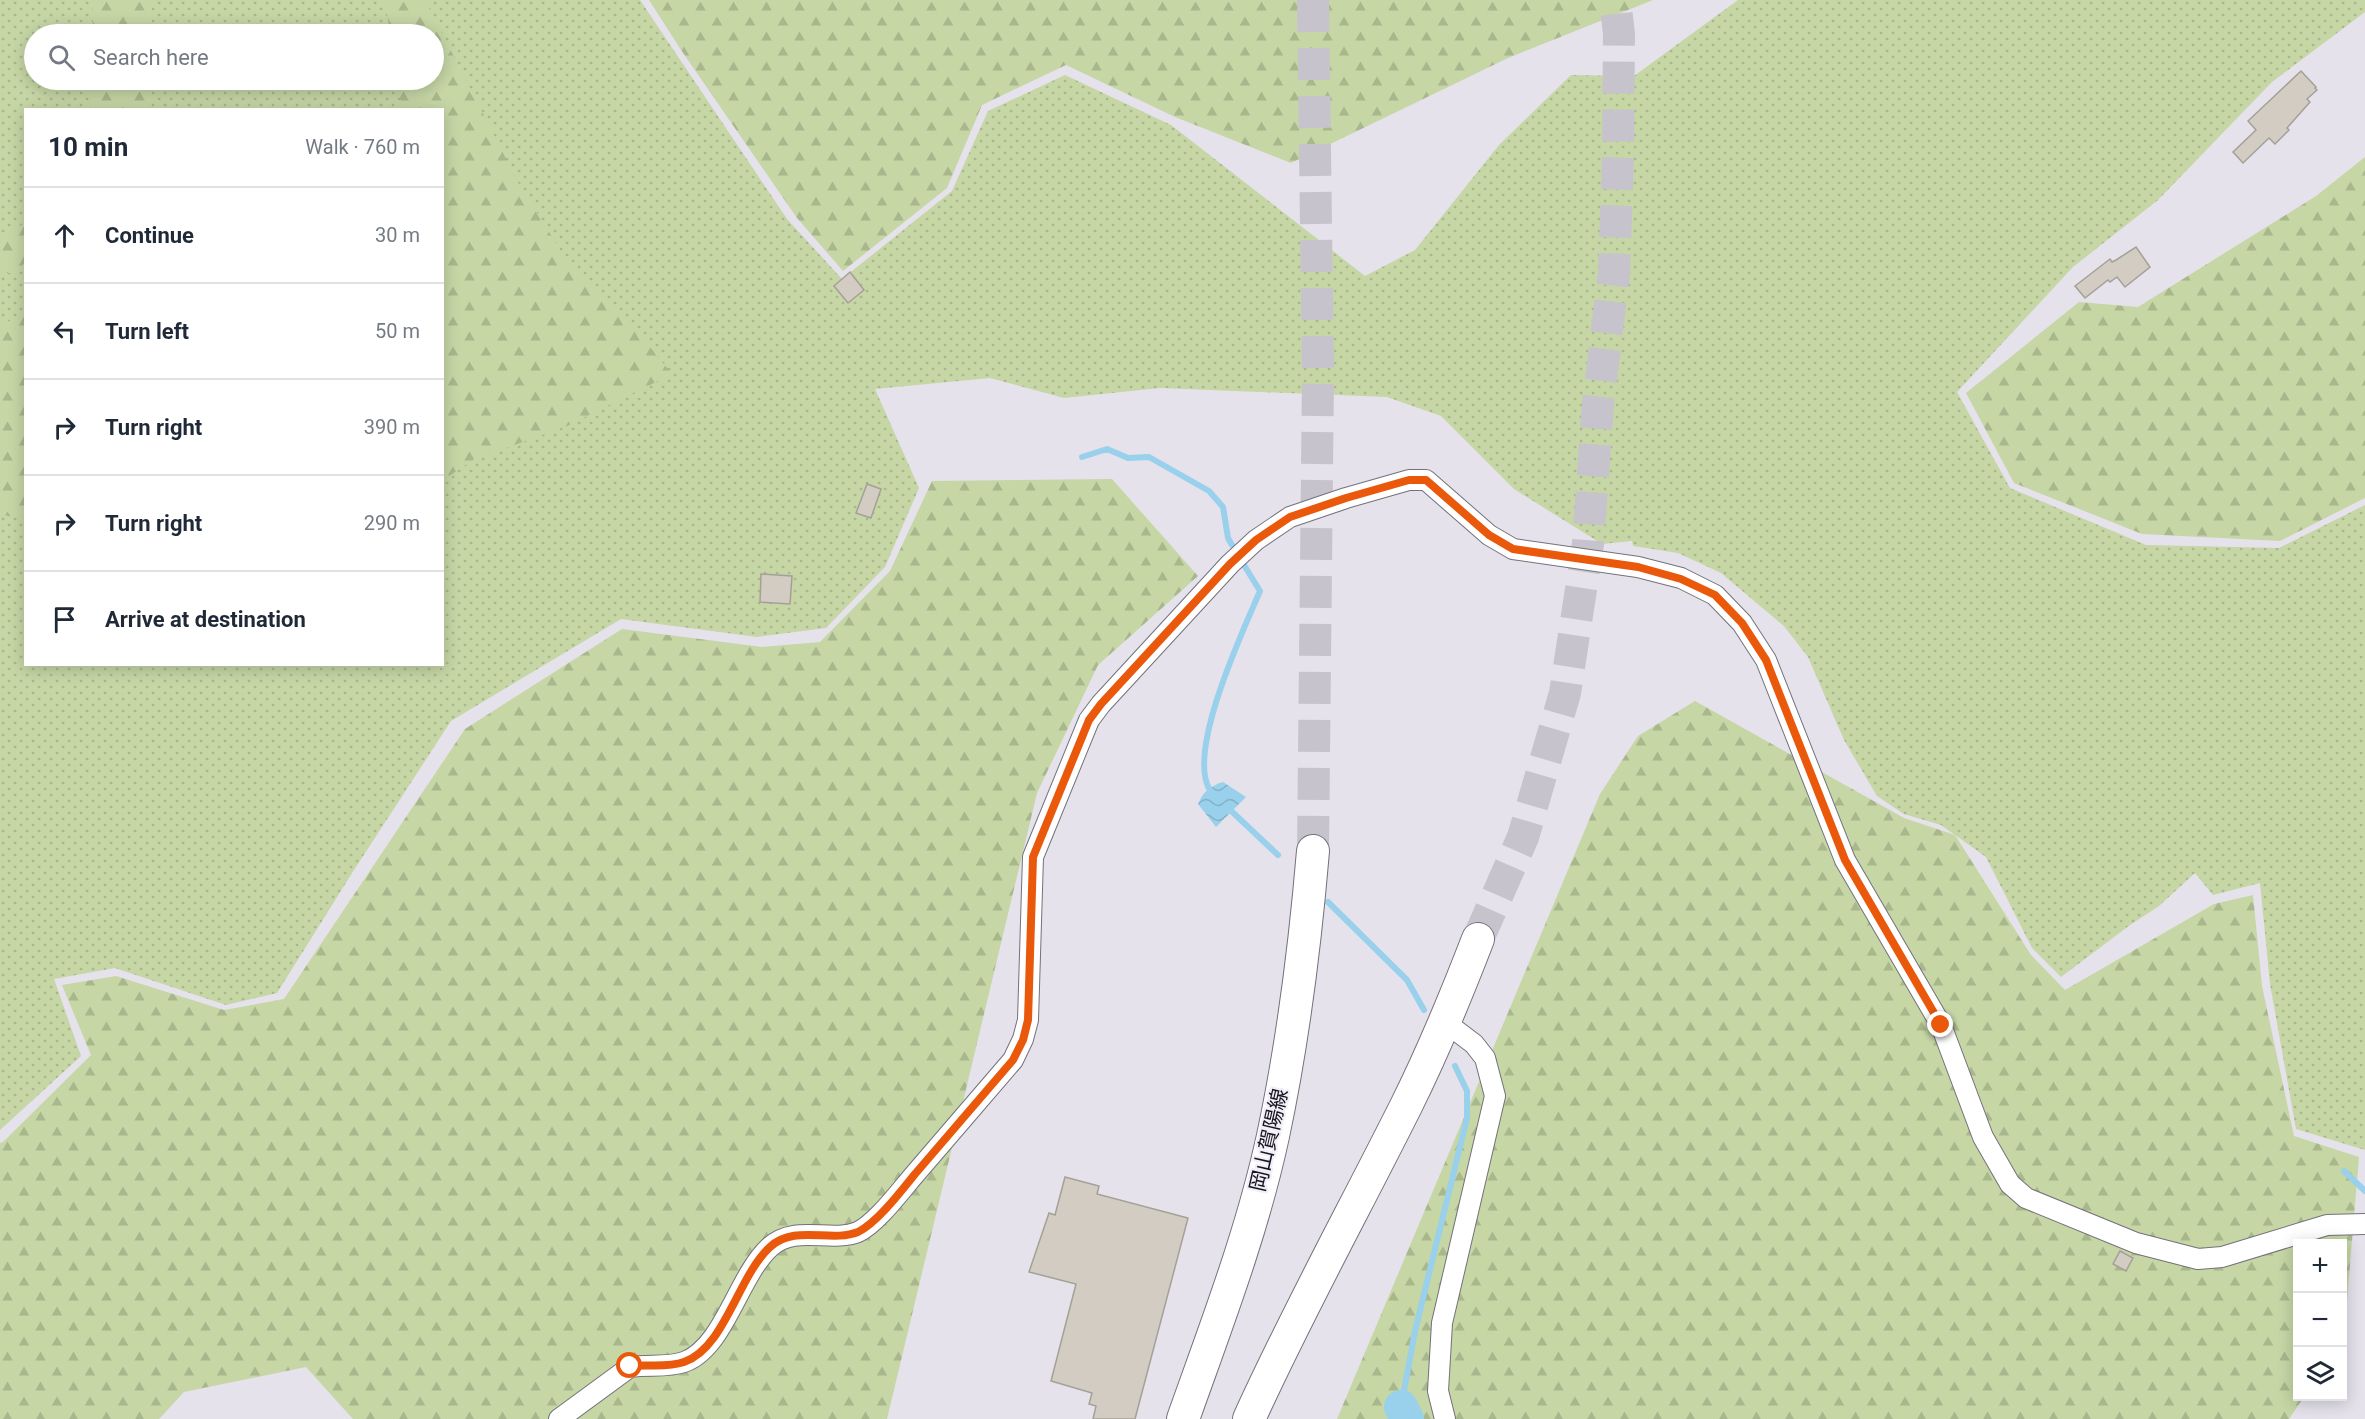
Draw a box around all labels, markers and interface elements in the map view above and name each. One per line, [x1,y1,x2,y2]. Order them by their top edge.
search box [24,24,444,90]
icon: search [45,41,78,74]
text: Search here [93,45,209,70]
text: 10 min [48,132,128,162]
text: Walk · 760 m [305,135,420,159]
icon: ahead [48,219,81,252]
text: Continue [105,223,194,248]
text: 30 m [375,223,420,247]
icon: left [48,315,81,348]
text: Turn left [105,319,189,344]
text: 50 m [375,319,420,343]
icon: right [48,411,81,444]
text: Turn right [105,415,202,440]
text: 390 m [364,415,420,439]
icon: right [48,507,81,540]
text: Turn right [105,511,202,536]
text: 290 m [364,511,420,535]
icon: arrive [48,603,81,636]
text: Arrive at destination [105,607,306,632]
route end [1927,1011,1953,1037]
street label: 岡山賀陽線 [1245,1086,1293,1194]
map controls [2293,1239,2347,1401]
button: + [2293,1239,2347,1293]
button: − [2293,1293,2347,1347]
button: layers [2293,1347,2347,1401]
route start [616,1352,642,1378]

